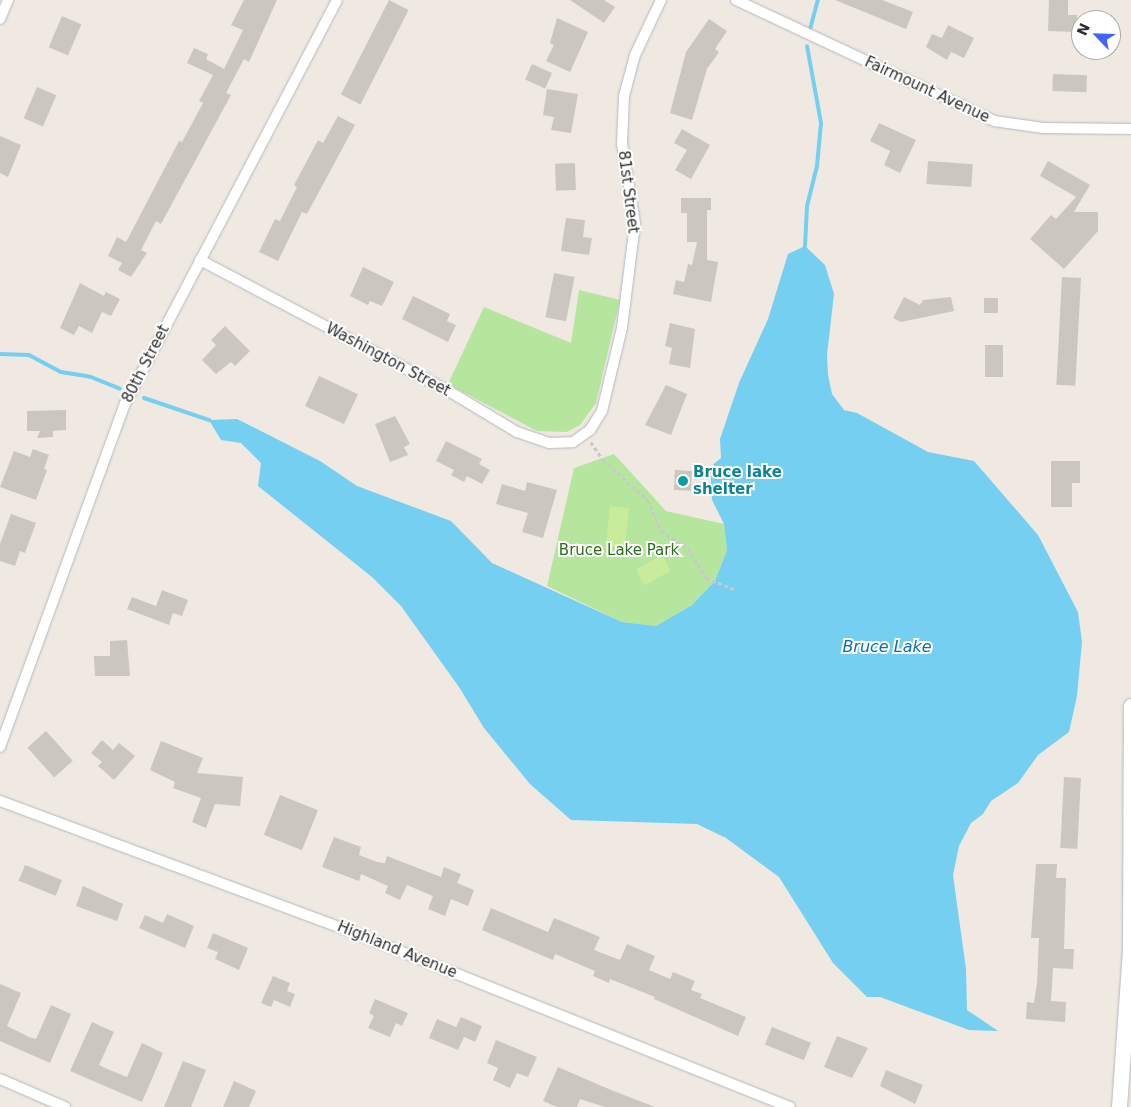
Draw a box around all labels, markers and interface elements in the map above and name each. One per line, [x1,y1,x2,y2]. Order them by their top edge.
north arrow [1071,10,1121,60]
text: N [1074,21,1093,38]
street label: Fairmount Avenue [862,53,992,127]
street label: 81st Street [614,150,642,234]
street label: Washington Street [323,320,453,400]
street label: 80th Street [119,322,173,406]
place label: Bruce lake shelter [693,463,782,498]
marker: Bruce lake shelter [677,475,689,487]
park label: Bruce Lake Park [559,542,679,560]
water label: Bruce Lake [842,637,932,657]
street label: Highland Avenue [335,918,459,982]

